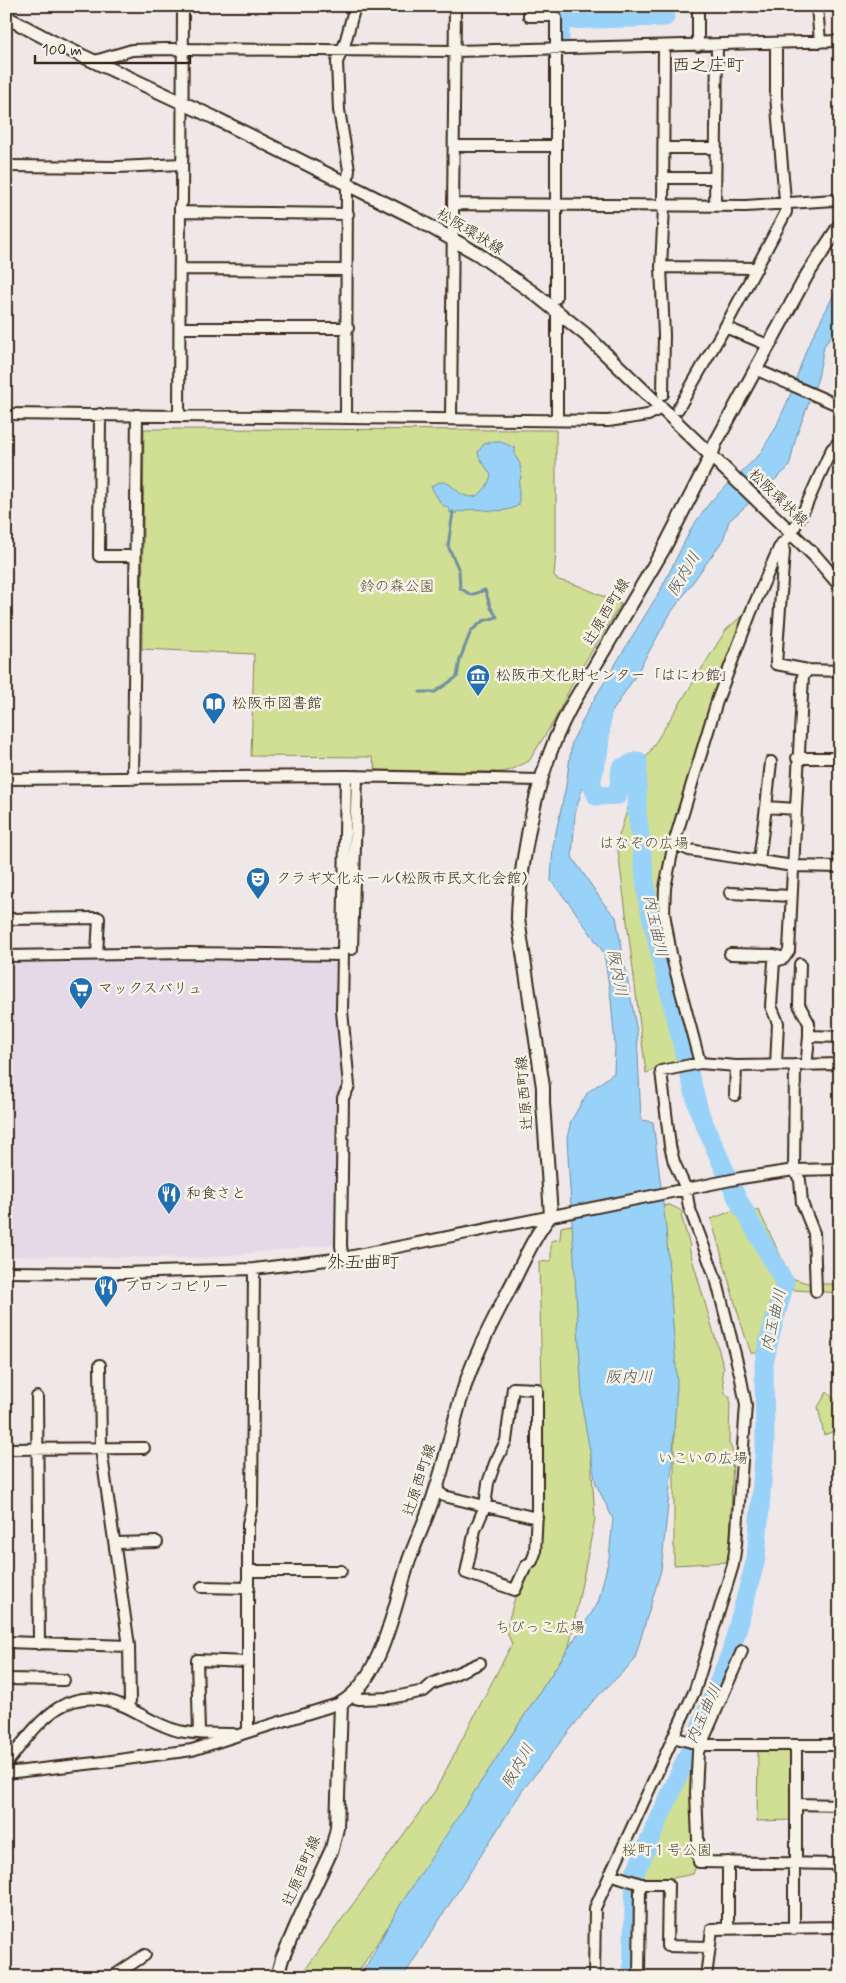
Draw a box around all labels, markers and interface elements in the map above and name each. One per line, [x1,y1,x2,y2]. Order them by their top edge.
scale bar [35,32,190,64]
text: 100 m [42,41,82,61]
district label: 西之庄町 [672,54,744,78]
street label: 松阪環状線 [433,204,507,260]
street label: 松阪環状線 [744,465,812,531]
water label: 阪内川 [663,548,705,600]
street label: 辻原西町線 [579,575,635,649]
park label: 鈴の森公園 [359,577,435,597]
museum icon: 松阪市文化財センター「はにわ館」 [465,663,491,697]
place label: 松阪市文化財センター「はにわ館」 [496,666,735,686]
library icon: 松阪市図書館 [201,691,227,725]
place label: 松阪市図書館 [232,694,322,714]
park label: はなぞの広場 [599,834,689,854]
theatre icon: クラギ文化ホール(松阪市民文化会館) [245,866,271,900]
place label: クラギ文化ホール(松阪市民文化会館) [276,869,528,889]
water label: 内玉曲川 [638,893,672,959]
water label: 阪内川 [602,947,632,999]
supermarket icon: マックスバリュ [68,976,94,1010]
place label: マックスバリュ [98,979,203,999]
street label: 辻原西町線 [512,1055,538,1131]
restaurant icon: 和食さと [156,1181,182,1215]
place label: 和食さと [186,1184,246,1204]
district label: 外五曲町 [327,1251,399,1275]
restaurant icon: ブロンコビリー [93,1274,119,1308]
place label: ブロンコビリー [124,1277,229,1297]
water label: 内玉曲川 [757,1286,791,1354]
water label: 阪内川 [605,1367,653,1388]
street label: 辻原西町線 [399,1441,441,1519]
park label: いこいの広場 [658,1449,748,1469]
park label: ちびっこ広場 [495,1618,585,1638]
water label: 内玉曲川 [681,1680,727,1748]
water label: 阪内川 [497,1740,539,1792]
street label: 辻原西町線 [278,1833,326,1909]
park label: 桜町１号公園 [622,1841,712,1861]

